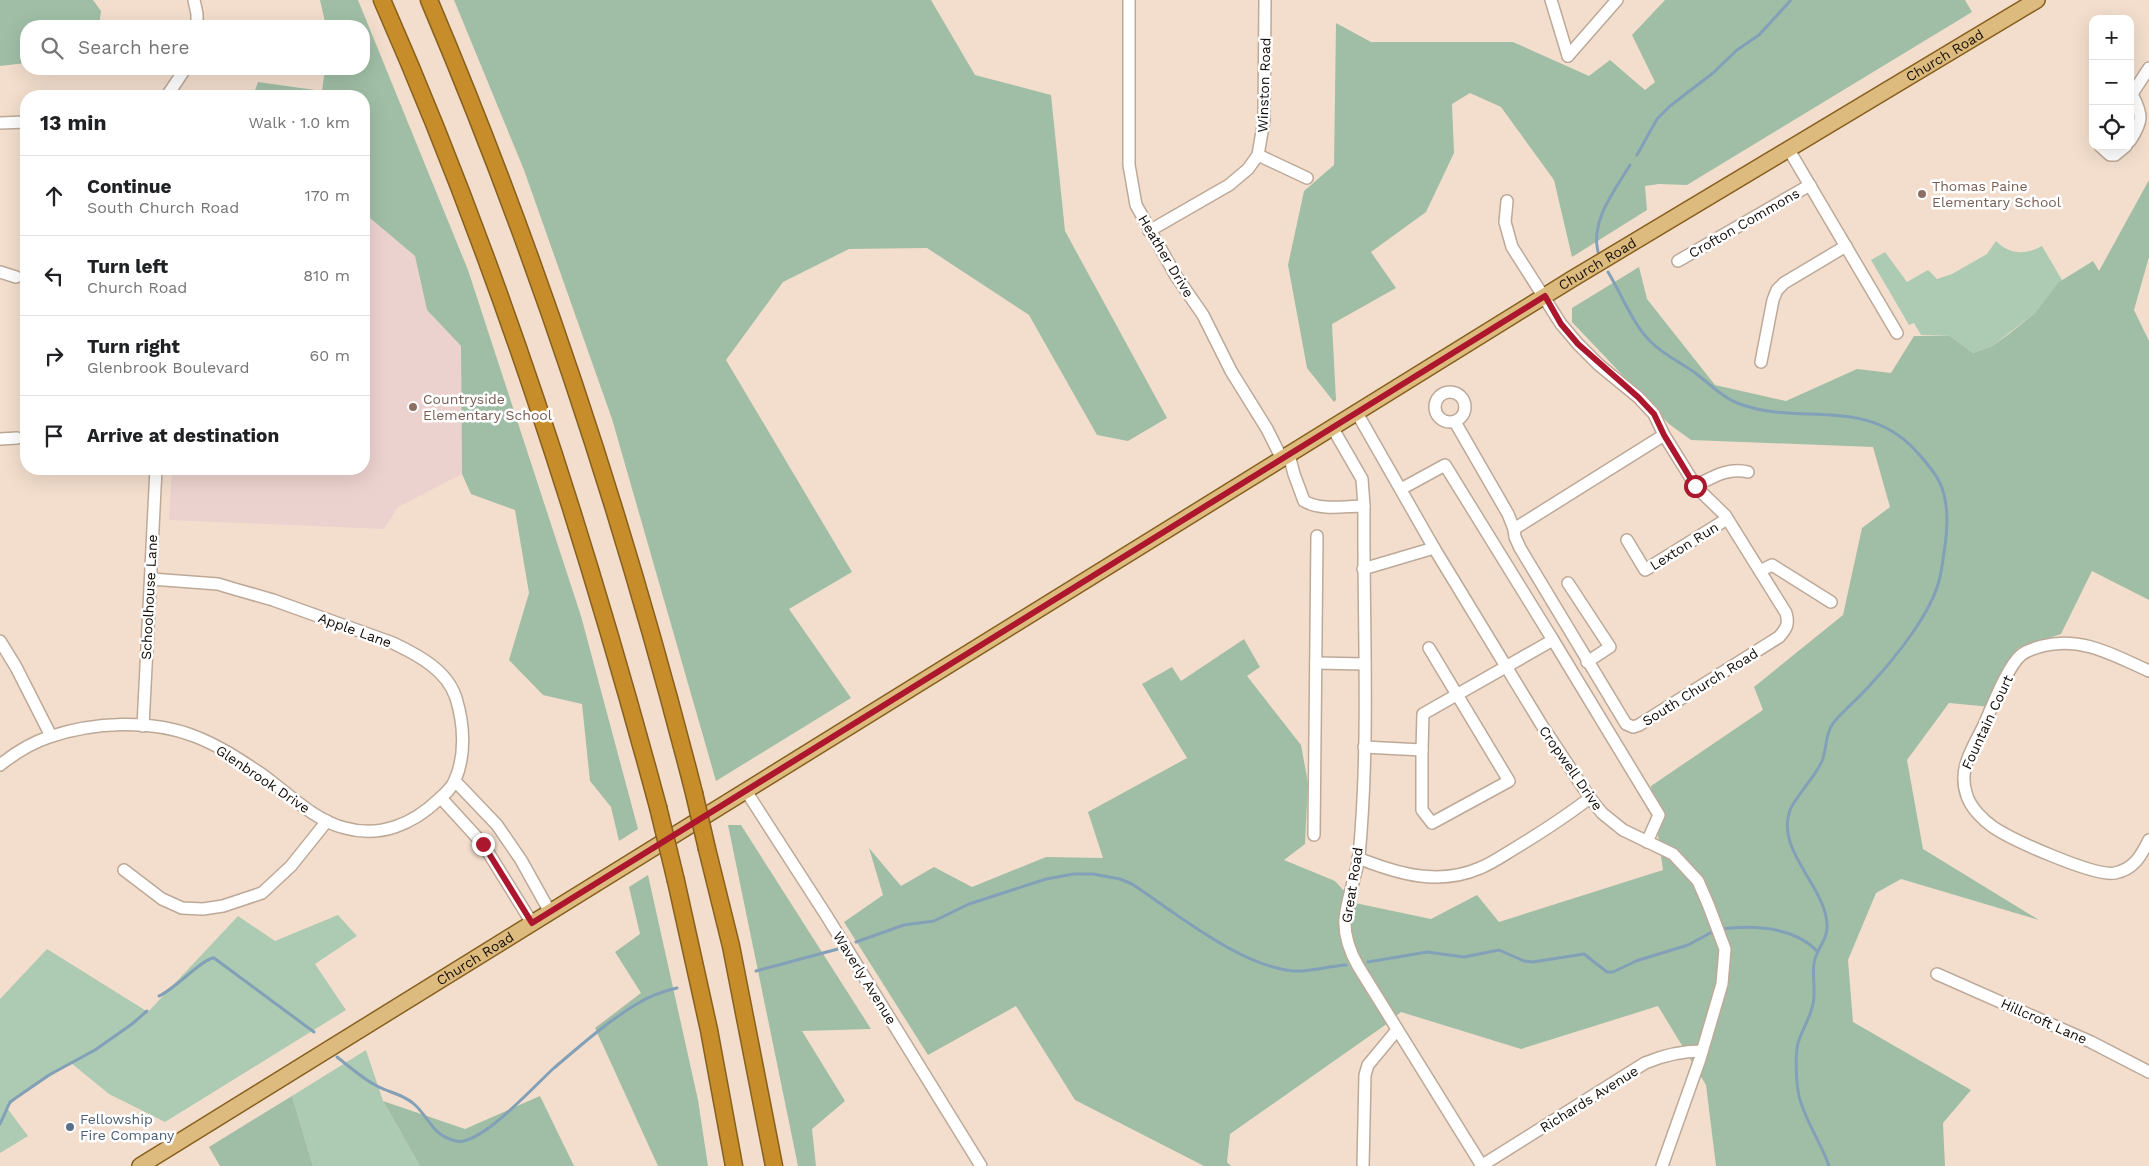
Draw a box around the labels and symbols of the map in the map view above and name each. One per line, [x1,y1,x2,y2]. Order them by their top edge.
street label: Church Road [1903,26,1986,85]
street label: Winston Road [1254,37,1274,133]
place label: Thomas Paine Elementary School [1932,178,2062,210]
street label: Crofton Commons [1686,185,1802,261]
marker: Thomas Paine Elementary School [1916,188,1928,200]
street label: Heather Drive [1135,212,1197,300]
street label: Church Road [1556,234,1639,293]
place label: Countryside Elementary School [423,391,553,423]
marker: Countryside Elementary School [407,401,419,413]
route start [1684,475,1707,498]
street label: Lexton Run [1647,519,1721,573]
street label: Schoolhouse Lane [138,534,160,660]
street label: Apple Lane [316,609,394,651]
street label: South Church Road [1639,645,1761,729]
street label: Fountain Court [1958,672,2016,772]
street label: Cropwell Drive [1536,723,1606,813]
street label: Glenbrook Drive [213,742,313,816]
route end [472,833,495,856]
street label: Great Road [1338,846,1366,924]
street label: Church Road [433,929,517,988]
street label: Waverly Avenue [830,929,900,1027]
street label: Hillcroft Lane [1998,995,2090,1047]
street label: Richards Avenue [1537,1062,1641,1136]
place label: Fellowship Fire Company [80,1111,175,1143]
marker: Fellowship Fire Company [64,1121,76,1133]

